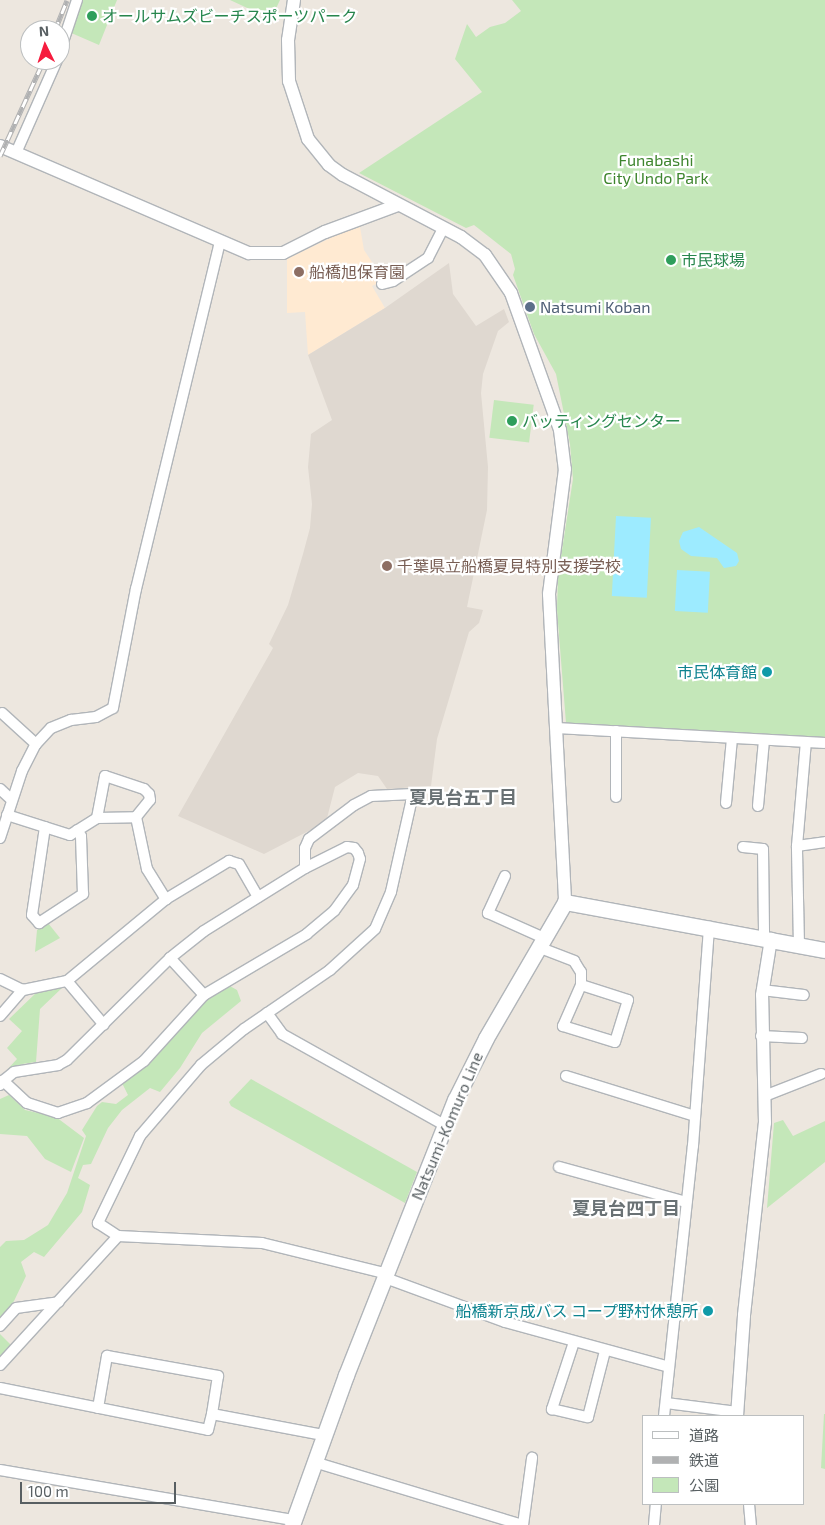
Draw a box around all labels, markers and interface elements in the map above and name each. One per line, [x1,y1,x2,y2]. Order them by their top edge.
place label: オールサムズビーチスポーツパーク [102,6,358,26]
marker: オールサムズビーチスポーツパーク [86,10,98,22]
north arrow [20,20,70,70]
text: N [38,22,50,39]
park label: Funabashi City Undo Park [603,150,709,188]
place label: 市民球場 [681,250,745,270]
marker: 市民球場 [665,254,677,266]
place label: 船橋旭保育園 [309,262,405,282]
marker: 船橋旭保育園 [293,266,305,278]
place label: Natsumi Koban [540,297,650,317]
marker: Natsumi Koban [524,301,536,313]
place label: バッティングセンター [522,411,682,431]
marker: バッティングセンター [506,415,518,427]
place label: 千葉県立船橋夏見特別支援学校 [397,556,621,576]
marker: 千葉県立船橋夏見特別支援学校 [381,560,393,572]
place label: 市民体育館 [677,662,757,682]
marker: 市民体育館 [761,666,773,678]
district label: 夏見台五丁目 [409,786,517,808]
street label: Natsumi-Komuro Line [407,1049,487,1203]
district label: 夏見台四丁目 [572,1197,680,1219]
place label: 船橋新京成バス コープ野村休憩所 [454,1301,698,1321]
marker: 船橋新京成バス コープ野村休憩所 [702,1305,714,1317]
legend [642,1415,805,1505]
text: 道路 [689,1426,719,1444]
text: 鉄道 [689,1451,719,1469]
scale bar [22,1472,179,1504]
text: 公園 [689,1476,719,1494]
text: 100 m [28,1482,69,1500]

